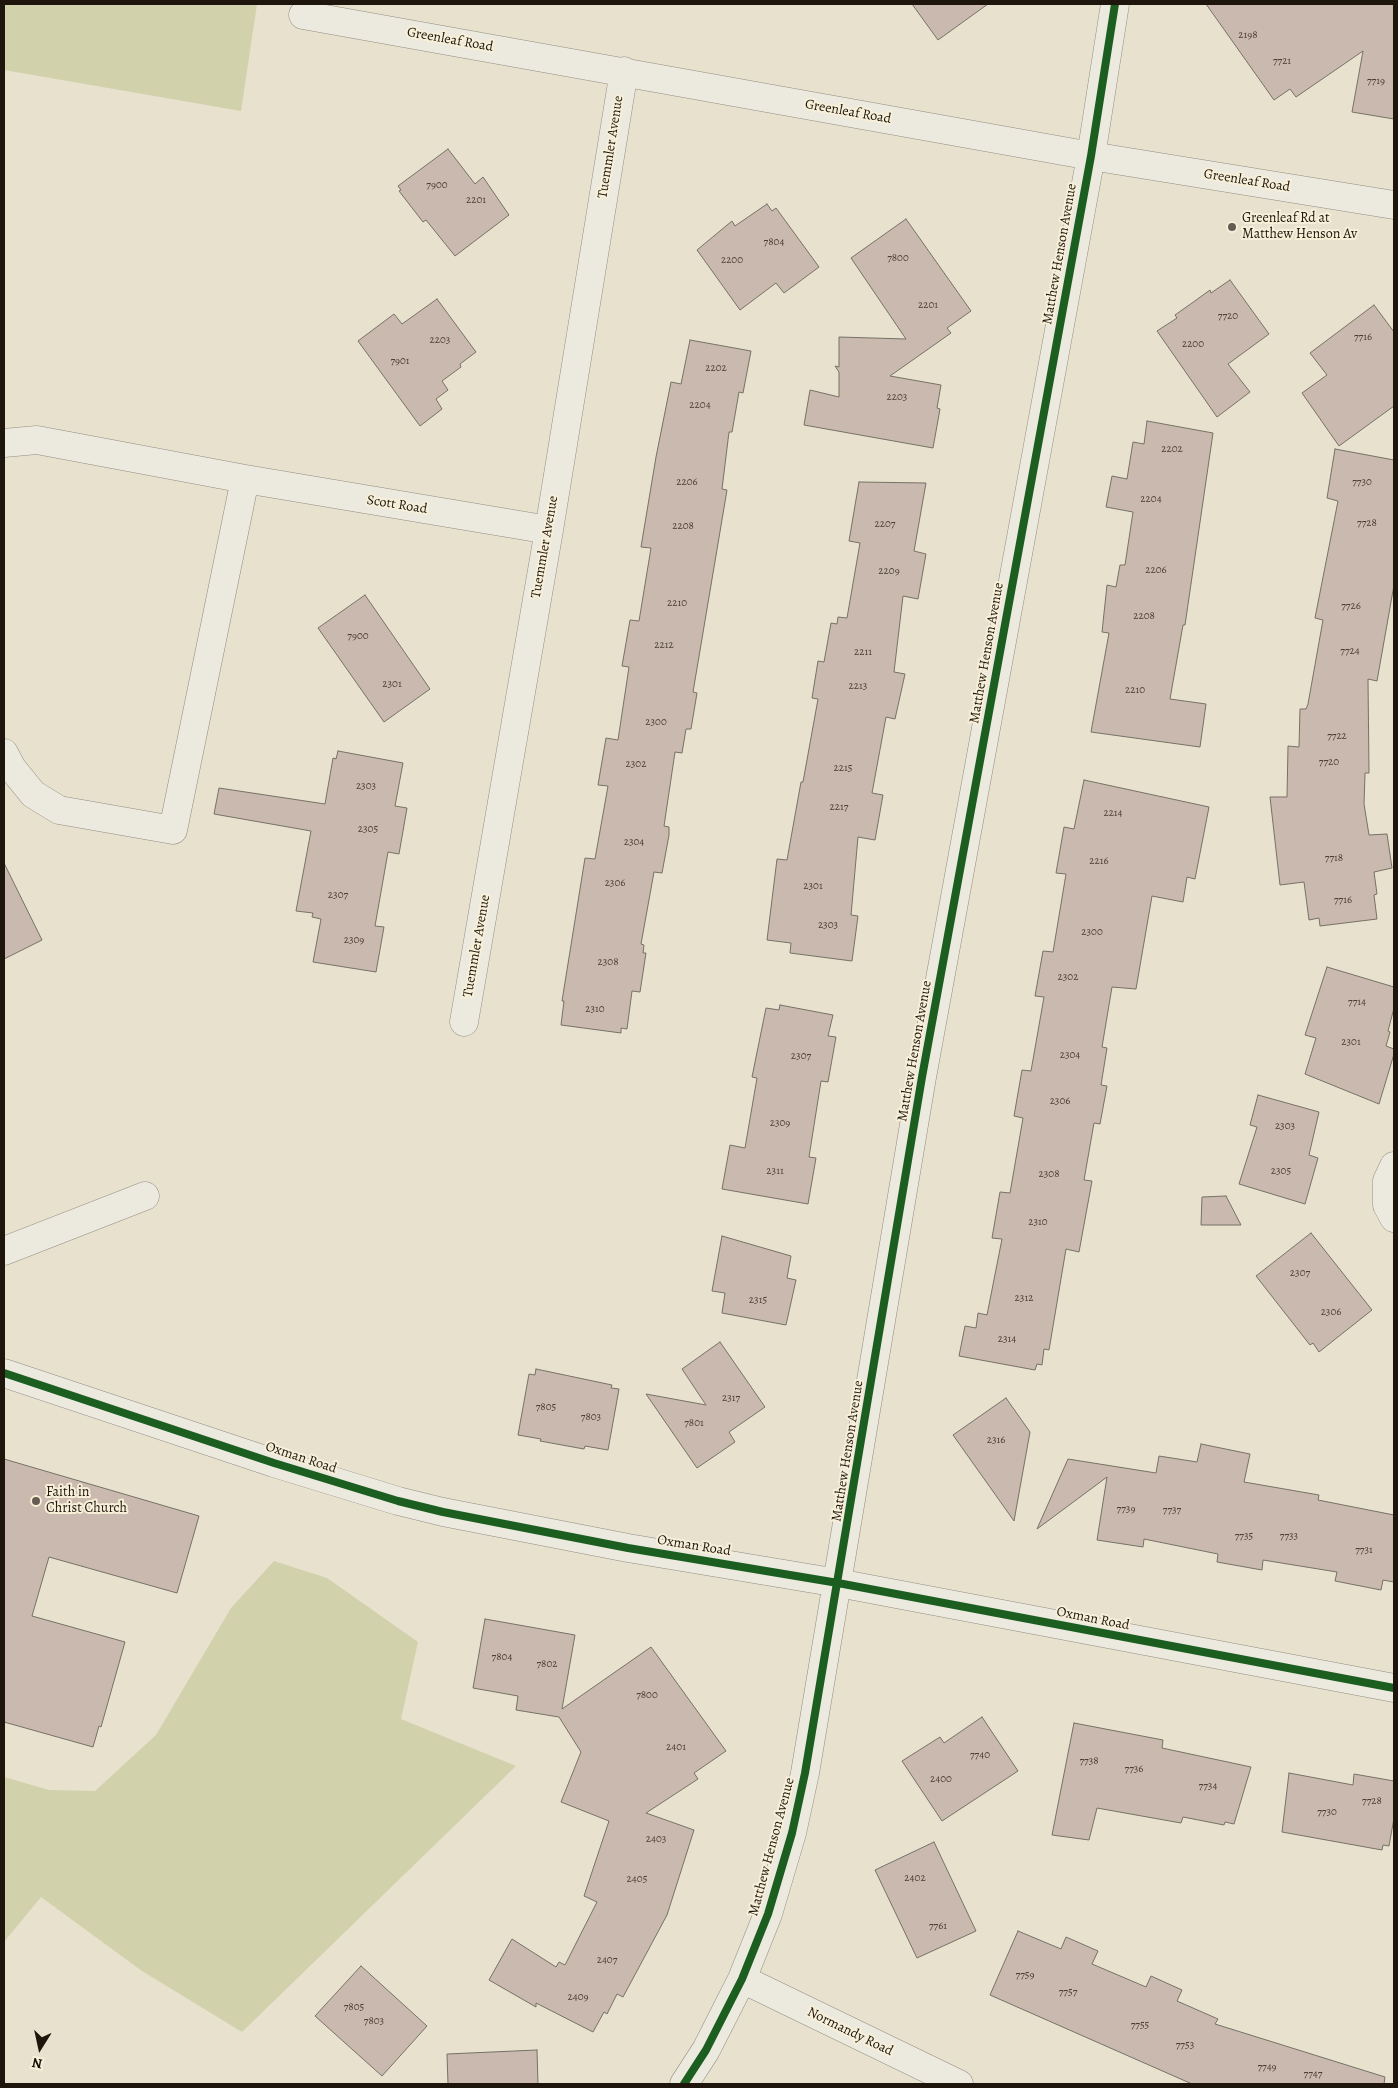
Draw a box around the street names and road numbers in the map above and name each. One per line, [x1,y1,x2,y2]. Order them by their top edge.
street label: Greenleaf Road [406,24,494,56]
street label: Tuemmler Avenue [595,94,627,200]
street label: Greenleaf Road [804,96,892,128]
street label: Greenleaf Road [1203,166,1291,196]
street label: Matthew Henson Avenue [1039,182,1081,326]
street label: Scott Road [366,492,428,518]
street label: Tuemmler Avenue [528,494,562,600]
street label: Matthew Henson Avenue [966,581,1008,725]
street label: Tuemmler Avenue [460,893,494,999]
street label: Matthew Henson Avenue [894,979,936,1123]
street label: Matthew Henson Avenue [829,1379,867,1523]
street label: Oxman Road [263,1439,339,1477]
street label: Oxman Road [656,1532,732,1560]
street label: Oxman Road [1055,1604,1131,1634]
street label: Matthew Henson Avenue [745,1776,799,1918]
street label: Normandy Road [804,2004,896,2060]

